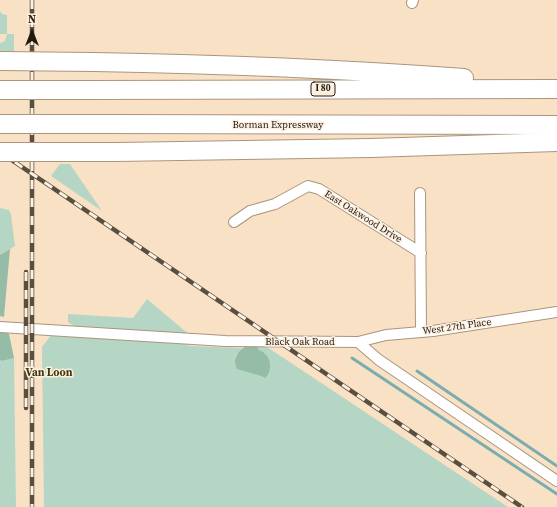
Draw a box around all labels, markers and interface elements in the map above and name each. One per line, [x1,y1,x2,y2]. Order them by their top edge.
north arrow [12,12,52,52]
text: N [28,12,36,27]
road number: I 80 [311,82,335,96]
street label: Borman Expressway [233,119,323,131]
street label: East Oakwood Drive [322,188,404,246]
street label: West 27th Place [422,316,492,338]
street label: Black Oak Road [265,336,335,348]
district label: Van Loon [25,366,73,380]

